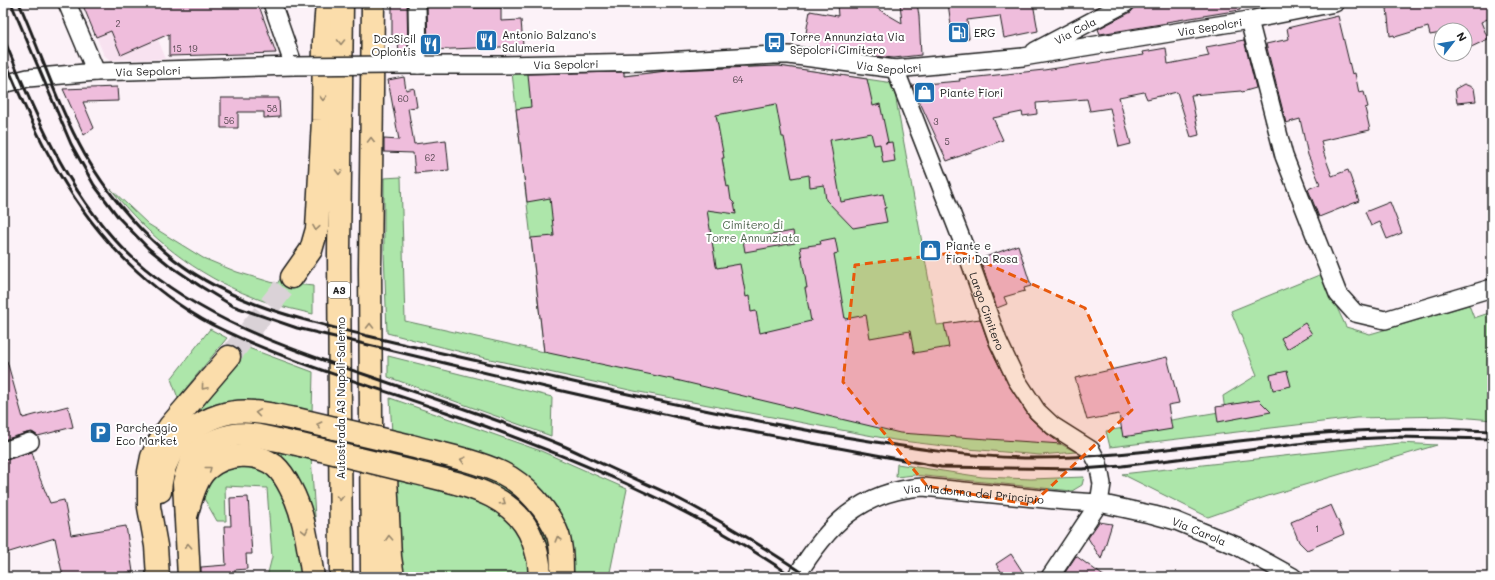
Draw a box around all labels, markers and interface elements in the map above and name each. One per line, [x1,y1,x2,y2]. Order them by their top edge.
street label: Via Cola [1051,13,1098,47]
street label: Via Sepolcri [1176,14,1243,39]
house number: 2 [115,18,121,29]
fuel station icon: ERG [945,19,971,45]
north arrow [1433,22,1473,62]
place label: ERG [974,25,996,40]
restaurant icon: Antonio Balzano's Salumeria [474,27,500,53]
place label: Antonio Balzano's Salumeria [502,27,596,55]
bus stop icon: Torre Annunziata Via Sepolcri Cimitero [761,29,787,55]
place label: Torre Annunziata Via Sepolcri Cimitero [790,29,905,57]
text: N [1453,29,1471,44]
place label: DocSicil Oplontis [372,31,416,59]
restaurant icon: DocSicil Oplontis [418,31,444,57]
one-way arrow [337,39,345,45]
house number: 15 [172,43,182,54]
house number: 19 [188,43,198,54]
street label: Via Sepolcri [533,55,599,72]
street label: Via Sepolcri [856,56,922,77]
street label: Via Sepolcri [115,62,181,79]
house number: 64 [733,74,744,85]
shop icon: Piante Fiori [911,79,937,105]
place label: Piante Fiori [940,85,1003,100]
house number: 60 [398,93,409,104]
one-way arrow [319,95,327,101]
house number: 58 [267,103,278,114]
house number: 56 [224,115,234,126]
house number: 3 [933,116,939,127]
house number: 5 [944,136,950,147]
one-way arrow [367,137,375,143]
house number: 62 [425,152,435,163]
one-way arrow [335,169,344,175]
park label: Cimitero di Torre Annunziata [706,217,800,245]
one-way arrow [312,224,321,231]
shop icon: Piante e Fiori Da Rosa [918,238,944,264]
place label: Piante e Fiori Da Rosa [946,238,1018,266]
street label: Largo Cimitero [967,270,1009,353]
road number: A3 [328,282,350,298]
street label: Autostrada A3 Napoli-Salerno [333,316,348,479]
one-way arrow [366,323,374,329]
one-way arrow [201,382,208,390]
one-way arrow [255,409,261,418]
parking icon: Parcheggio Eco Market [87,420,113,446]
place label: Parcheggio Eco Market [116,420,178,448]
one-way arrow [316,421,322,429]
one-way arrow [459,457,466,465]
one-way arrow [204,467,212,474]
street label: Via Madonna del Principio [902,479,1045,506]
one-way arrow [336,495,344,501]
one-way arrow [499,497,506,505]
street label: Via Carola [1170,513,1229,548]
house number: 1 [1315,523,1319,534]
one-way arrow [300,527,308,534]
one-way arrow [385,535,393,541]
one-way arrow [554,535,563,542]
one-way arrow [183,543,192,549]

